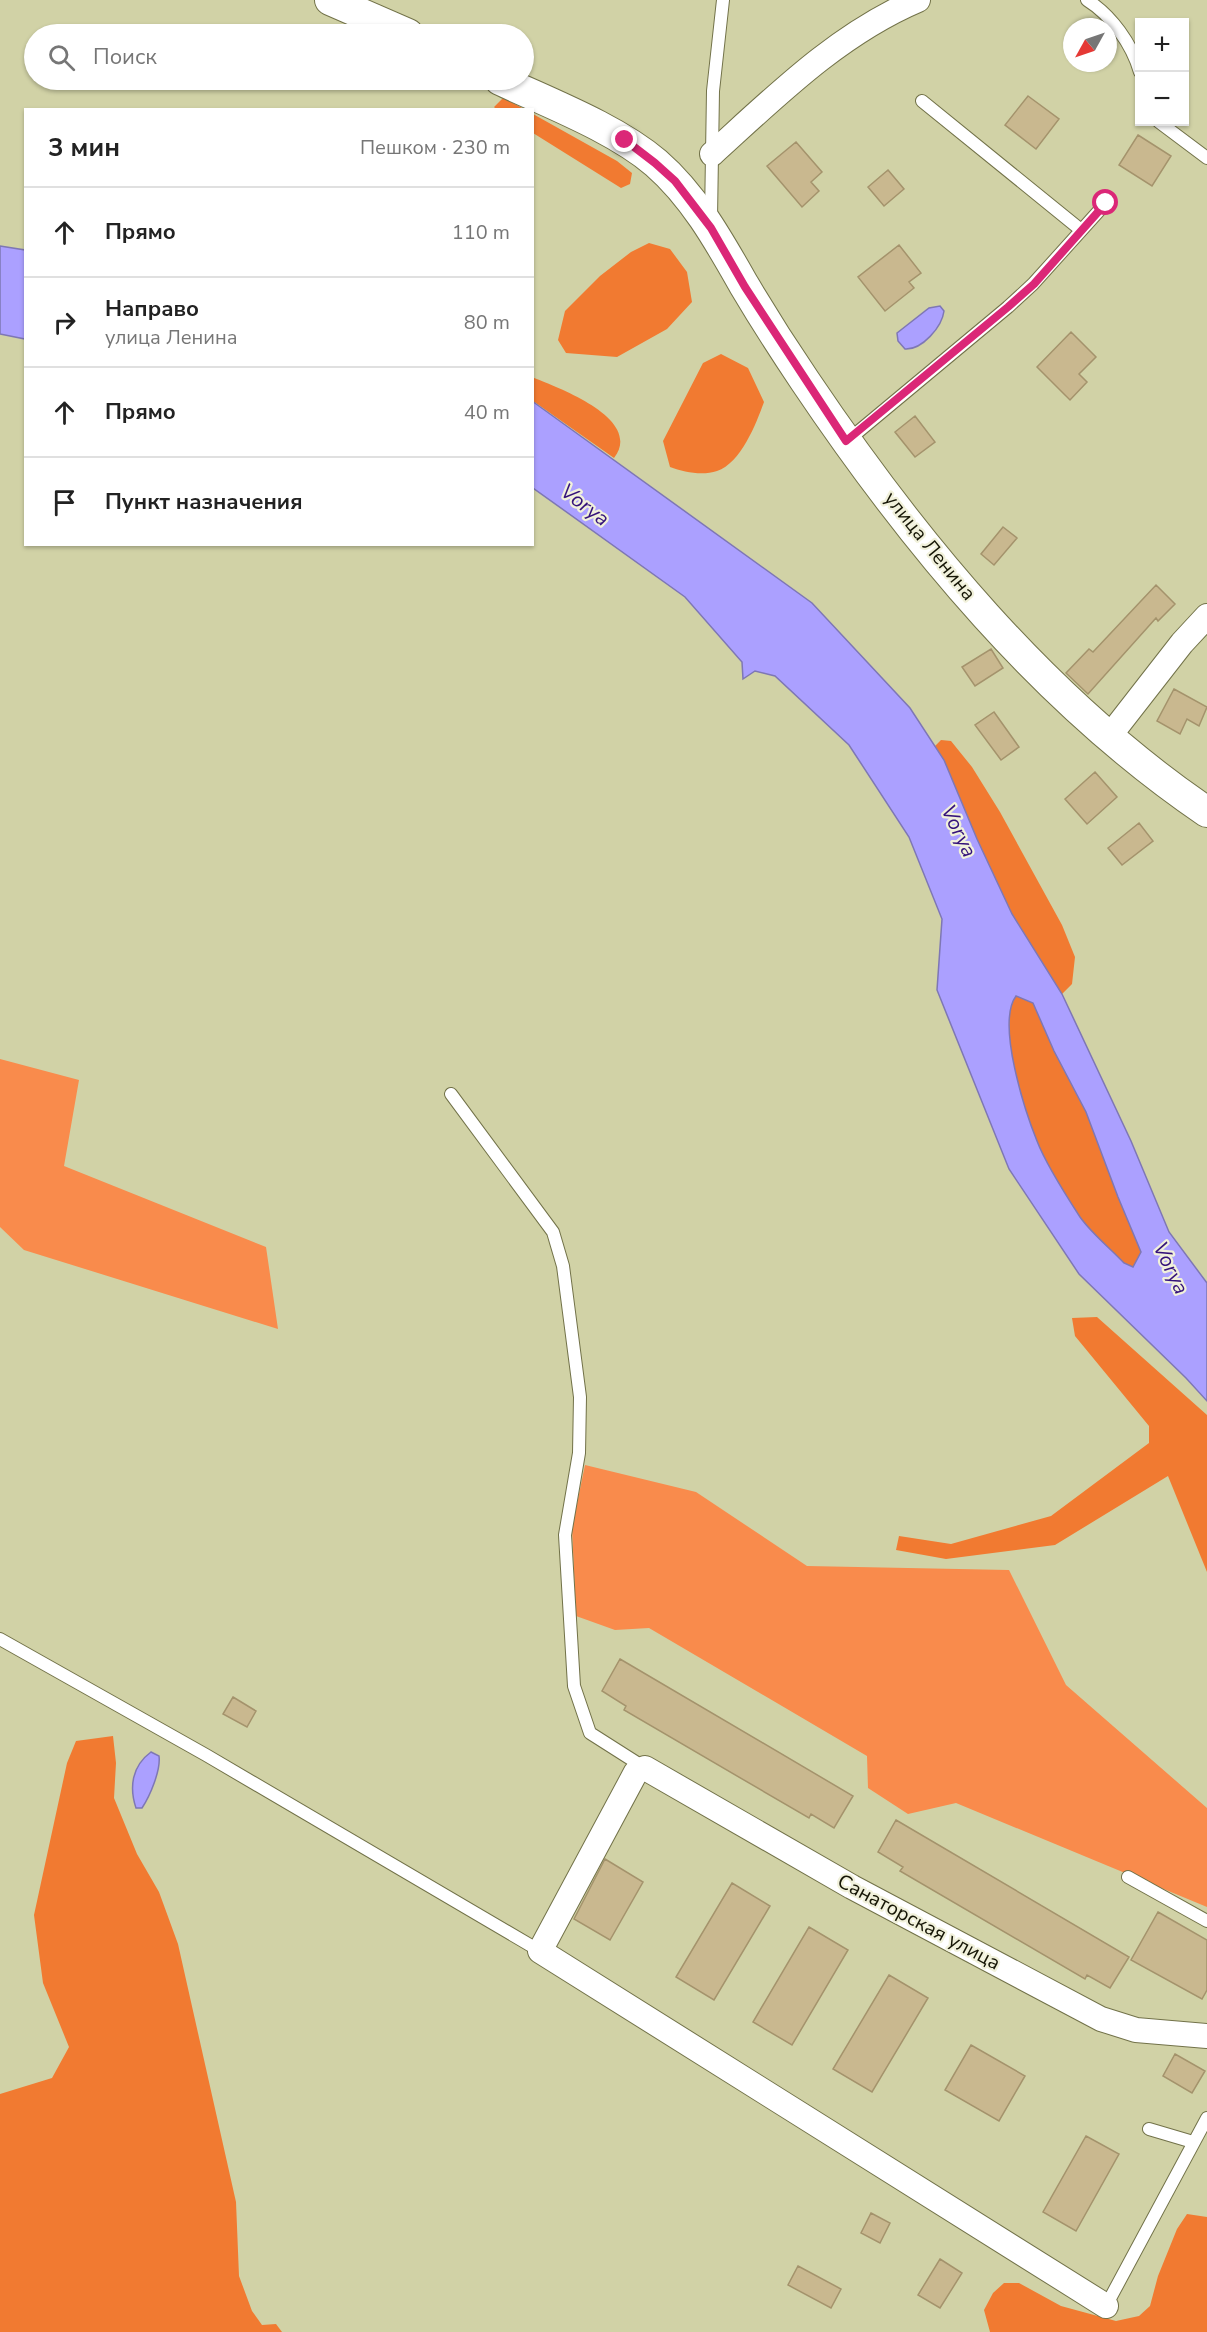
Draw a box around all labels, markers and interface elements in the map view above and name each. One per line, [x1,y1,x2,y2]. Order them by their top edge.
north arrow [1063,18,1117,72]
map controls [1135,18,1189,126]
button: + [1135,18,1189,72]
search box [24,24,534,90]
icon: search [45,41,78,74]
text: Поиск [93,42,157,72]
button: − [1135,72,1189,126]
route end [611,126,637,152]
text: 3 мин [48,130,120,165]
text: Пешком · 230 m [360,134,510,161]
route start [1092,189,1118,215]
icon: ahead [48,216,81,249]
text: Прямо [105,217,176,247]
text: 110 m [452,219,510,246]
text: Направо [105,294,199,324]
icon: right [48,306,81,339]
text: 80 m [464,309,510,336]
text: улица Ленина [105,324,238,351]
icon: ahead [48,396,81,429]
text: Прямо [105,397,176,427]
text: 40 m [464,399,510,426]
water label: Vorya [555,477,615,533]
icon: arrive [48,486,81,519]
street label: улица Ленина [878,486,982,606]
text: Пункт назначения [105,487,303,517]
water label: Vorya [934,800,984,862]
water label: Vorya [1146,1237,1196,1299]
street label: Санаторская улица [833,1868,1005,1976]

